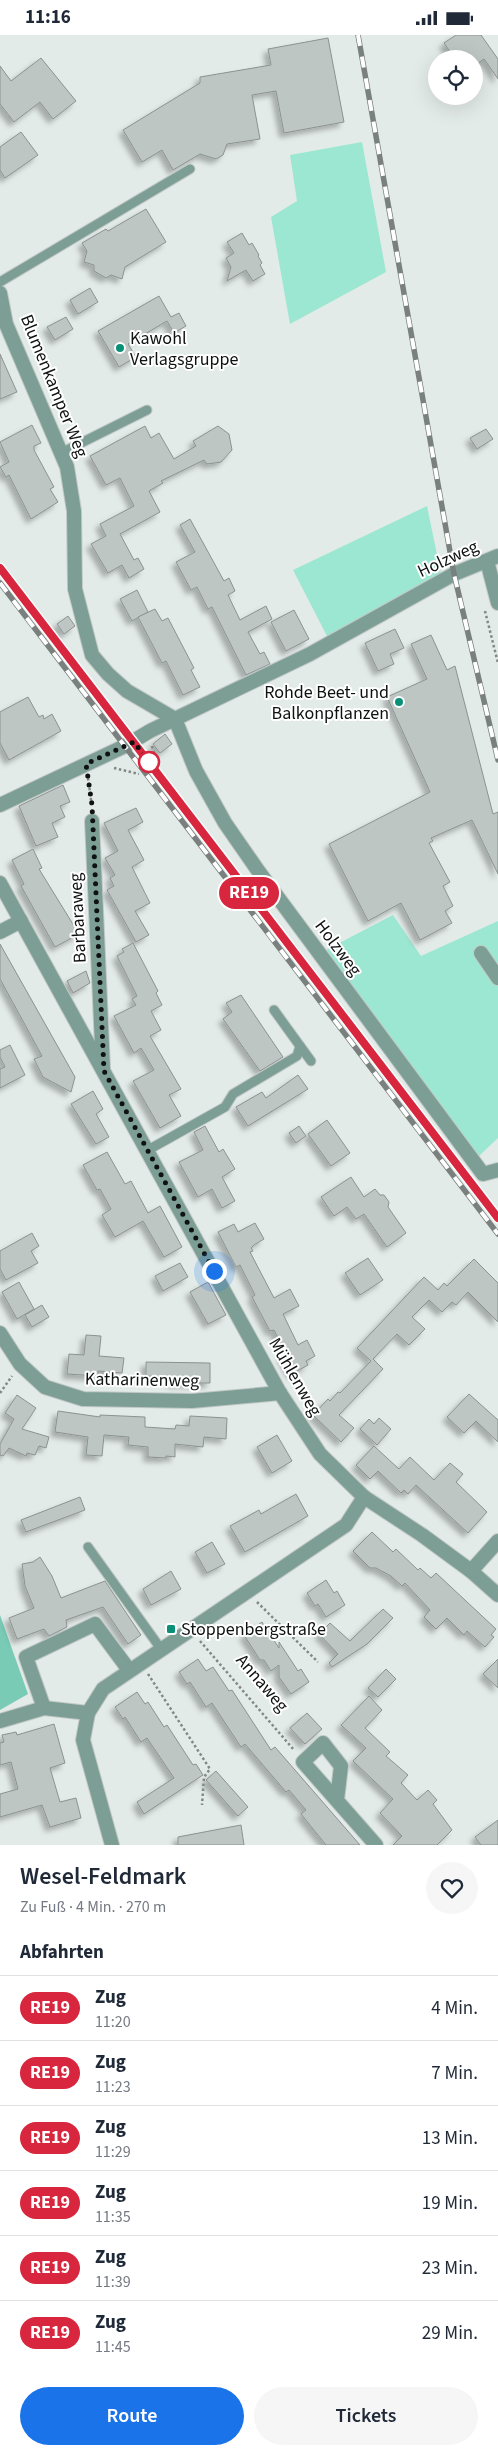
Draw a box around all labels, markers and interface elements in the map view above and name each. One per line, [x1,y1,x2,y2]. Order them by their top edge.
text: 11:16 [25,4,71,31]
map controls [428,50,483,105]
button: locate [428,50,483,105]
street label: Blumenkamper Weg [14,311,94,461]
place label: Kawohl Verlagsgruppe [130,326,239,372]
marker: Kawohl Verlagsgruppe [114,342,126,354]
street label: Holzweg [414,534,482,584]
place label: Rohde Beet- und Balkonpflanzen [264,680,389,726]
marker: Rohde Beet- und Balkonpflanzen [393,696,405,708]
unlabelled marker [138,751,160,773]
street label: Barbaraweg [63,872,93,964]
line badge: RE19 [214,877,284,909]
text: RE19 [229,880,269,905]
street label: Holzweg [309,915,367,981]
your location [202,1259,227,1284]
street label: Mühlenweg [262,1333,328,1421]
street label: Katharinenweg [85,1367,199,1393]
place label: Stoppenbergstraße [181,1617,326,1642]
marker: Stoppenbergstraße [165,1623,177,1635]
street label: Annaweg [230,1649,294,1717]
text: Wesel-Feldmark [20,1859,186,1894]
button: heart [426,1862,478,1914]
text: Zu Fuß · 4 Min. · 270 m [20,1896,166,1918]
text: Abfahrten [20,1939,104,1966]
text: Zug [95,1984,126,2011]
text: RE19 [30,1995,70,2020]
text: 4 Min. [431,1995,478,2022]
text: 11:20 [95,2011,131,2033]
text: Zug [95,2049,126,2076]
text: RE19 [30,2060,70,2085]
text: 7 Min. [431,2060,478,2087]
text: 11:23 [95,2076,131,2098]
text: Zug [95,2114,126,2141]
text: RE19 [30,2125,70,2150]
text: 13 Min. [422,2125,478,2152]
text: 11:29 [95,2141,131,2163]
text: Zug [95,2179,126,2206]
text: RE19 [30,2190,70,2215]
text: 19 Min. [422,2190,478,2217]
text: 11:35 [95,2206,131,2228]
text: Zug [95,2244,126,2271]
text: RE19 [30,2255,70,2280]
text: 23 Min. [422,2255,478,2282]
text: 11:39 [95,2271,131,2293]
text: Zug [95,2309,126,2336]
text: RE19 [30,2320,70,2345]
text: 29 Min. [422,2320,478,2347]
text: 11:45 [95,2336,131,2358]
button: Route [20,2387,244,2445]
button: Tickets [254,2387,478,2445]

